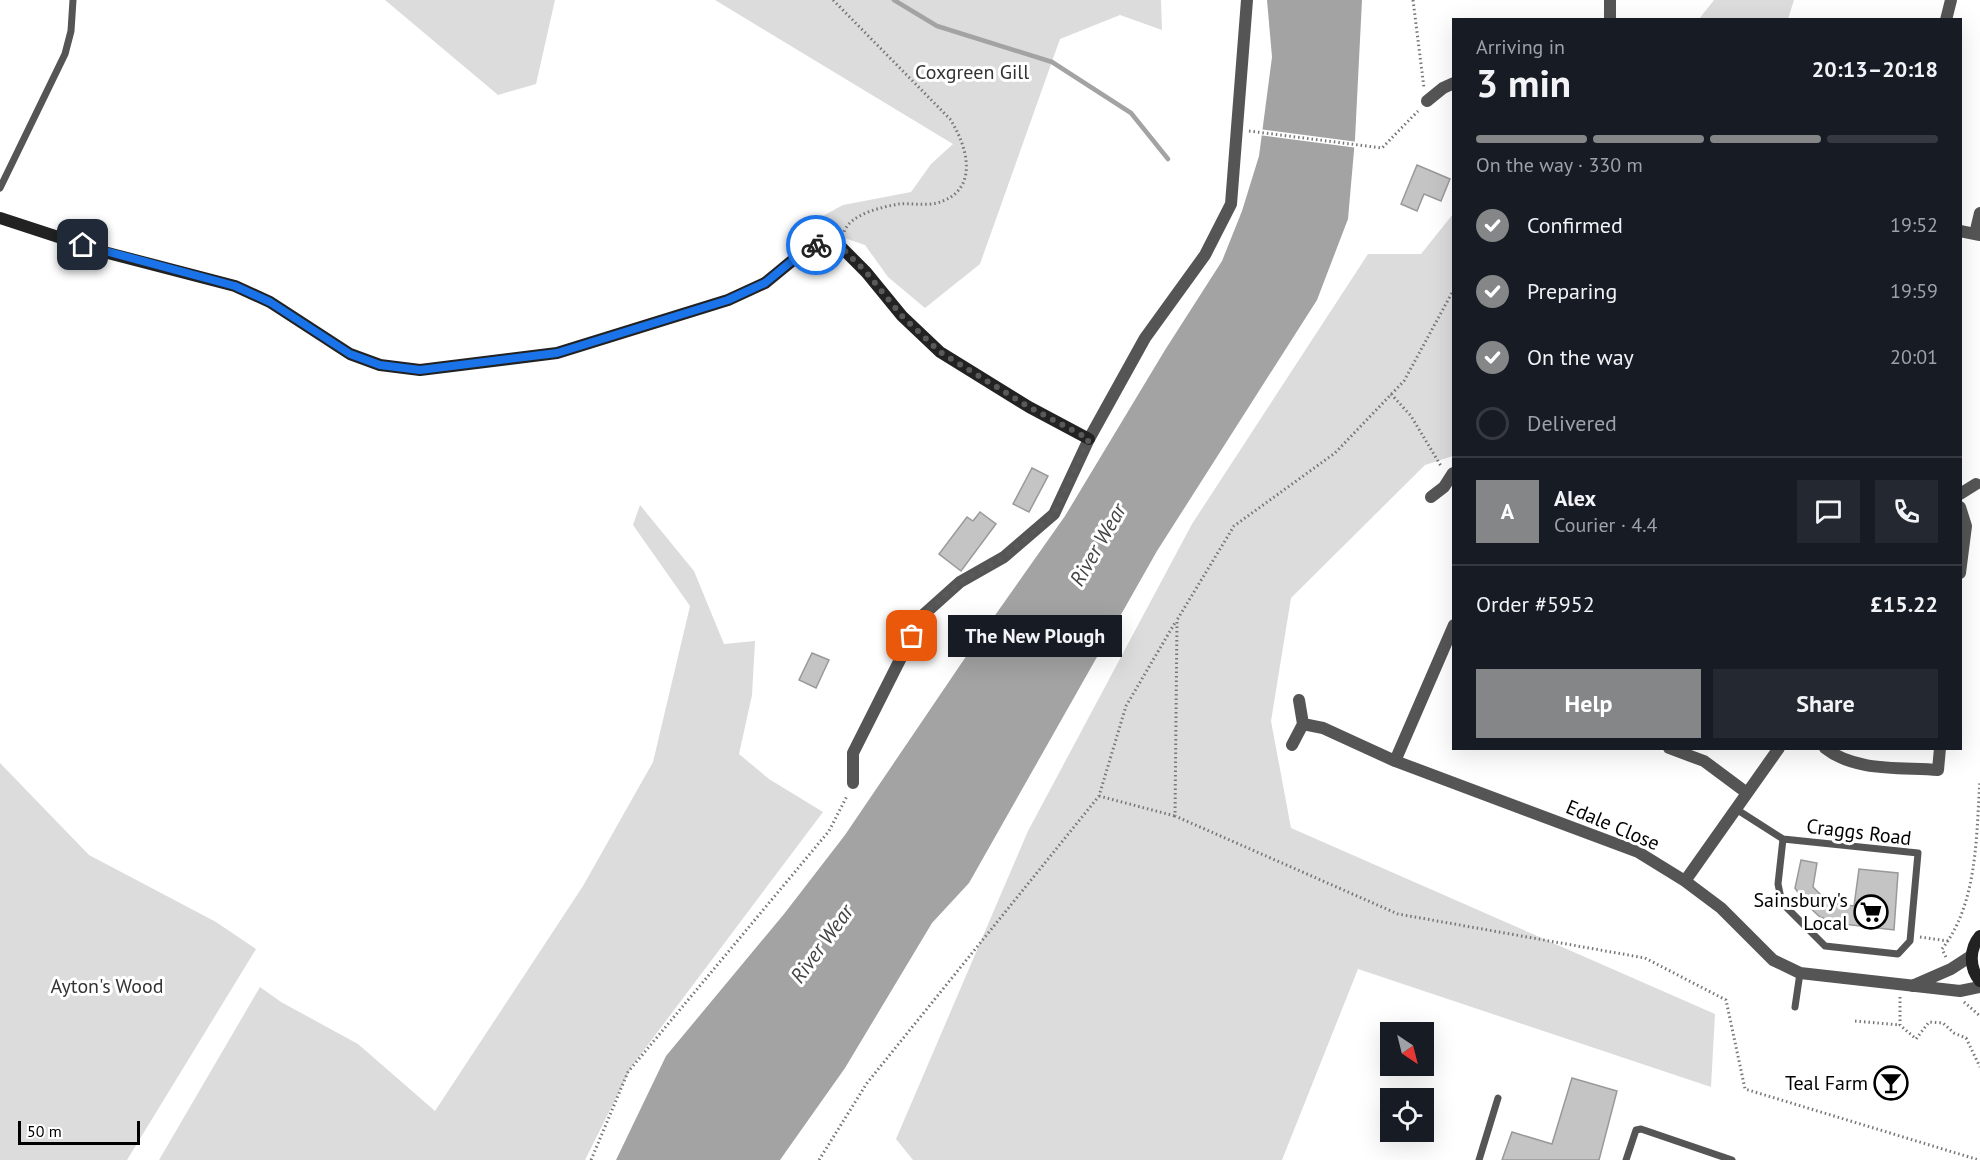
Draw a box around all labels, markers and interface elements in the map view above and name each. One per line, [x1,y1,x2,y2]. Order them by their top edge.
text: Arriving in [1476,34,1565,60]
text: 20:13–20:18 [1812,55,1938,83]
text: 3 min [1476,57,1571,108]
park label: Coxgreen Gill [915,59,1029,85]
text: On the way · 330 m [1476,152,1643,178]
icon: check [1476,209,1509,242]
text: Confirmed [1527,211,1623,239]
text: 19:52 [1890,212,1938,238]
courier [786,215,846,275]
pin [57,219,108,270]
icon: home [66,228,99,261]
icon: bike [800,229,833,262]
icon: check [1476,275,1509,308]
text: Preparing [1527,277,1617,305]
text: 19:59 [1890,278,1938,304]
icon: check [1476,341,1509,374]
text: On the way [1527,343,1634,371]
text: 20:01 [1890,344,1938,370]
text: Delivered [1527,409,1617,437]
button: chat [1797,480,1860,543]
button: phone [1875,480,1938,543]
text: Alex [1554,484,1596,512]
water label: River Wear [1063,497,1133,591]
text: A [1501,497,1514,525]
text: Courier · 4.4 [1554,512,1657,538]
text: Order #5952 [1476,590,1595,618]
text: £15.22 [1870,590,1938,618]
pin [886,610,937,661]
callout: The New Plough [948,615,1122,657]
icon: bag [895,619,928,652]
text: The New Plough [965,623,1105,649]
button: Help [1476,669,1701,738]
button: Share [1713,669,1938,738]
street label: Edale Close [1562,794,1664,856]
street label: Craggs Road [1805,813,1913,851]
place label: Sainsbury's Local [1754,887,1848,936]
supermarket icon: Sainsbury's Local [1853,894,1889,930]
water label: River Wear [784,897,860,988]
park label: Ayton's Wood [51,973,163,999]
north arrow [1380,1022,1434,1076]
map controls [1380,1022,1434,1142]
bar icon: Teal Farm [1873,1065,1909,1101]
place label: Teal Farm [1785,1070,1868,1096]
button: locate [1380,1088,1434,1142]
scale bar [18,1118,140,1146]
text: 50 m [27,1121,62,1141]

